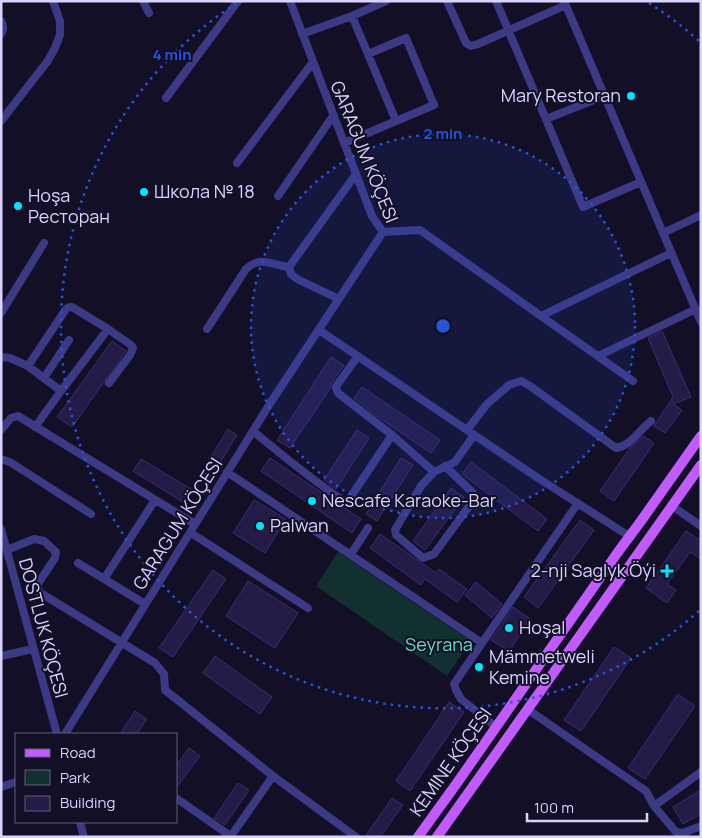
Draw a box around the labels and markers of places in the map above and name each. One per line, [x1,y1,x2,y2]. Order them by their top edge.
place label: Mary Restoran [501,83,621,107]
marker: Mary Restoran [625,90,637,102]
place label: Школа № 18 [154,179,255,203]
place label: Hoşa Ресторан [28,183,110,228]
marker: Школа № 18 [138,186,150,198]
marker: Hoşa Ресторан [12,200,24,212]
centre of rings [434,317,452,335]
place label: Nescafe Karaoke-Bar [322,488,497,512]
marker: Nescafe Karaoke-Bar [306,495,318,507]
place label: Palwan [270,513,329,537]
marker: Palwan [254,520,266,532]
place label: 2-nji Saglyk Öýi [530,558,656,582]
marker: 2-nji Saglyk Öýi [660,564,674,578]
place label: Hoşal [519,615,566,639]
marker: Hoşal [503,622,515,634]
place label: Mämmetweli Kemine [489,644,595,689]
marker: Mämmetweli Kemine [473,661,485,673]

